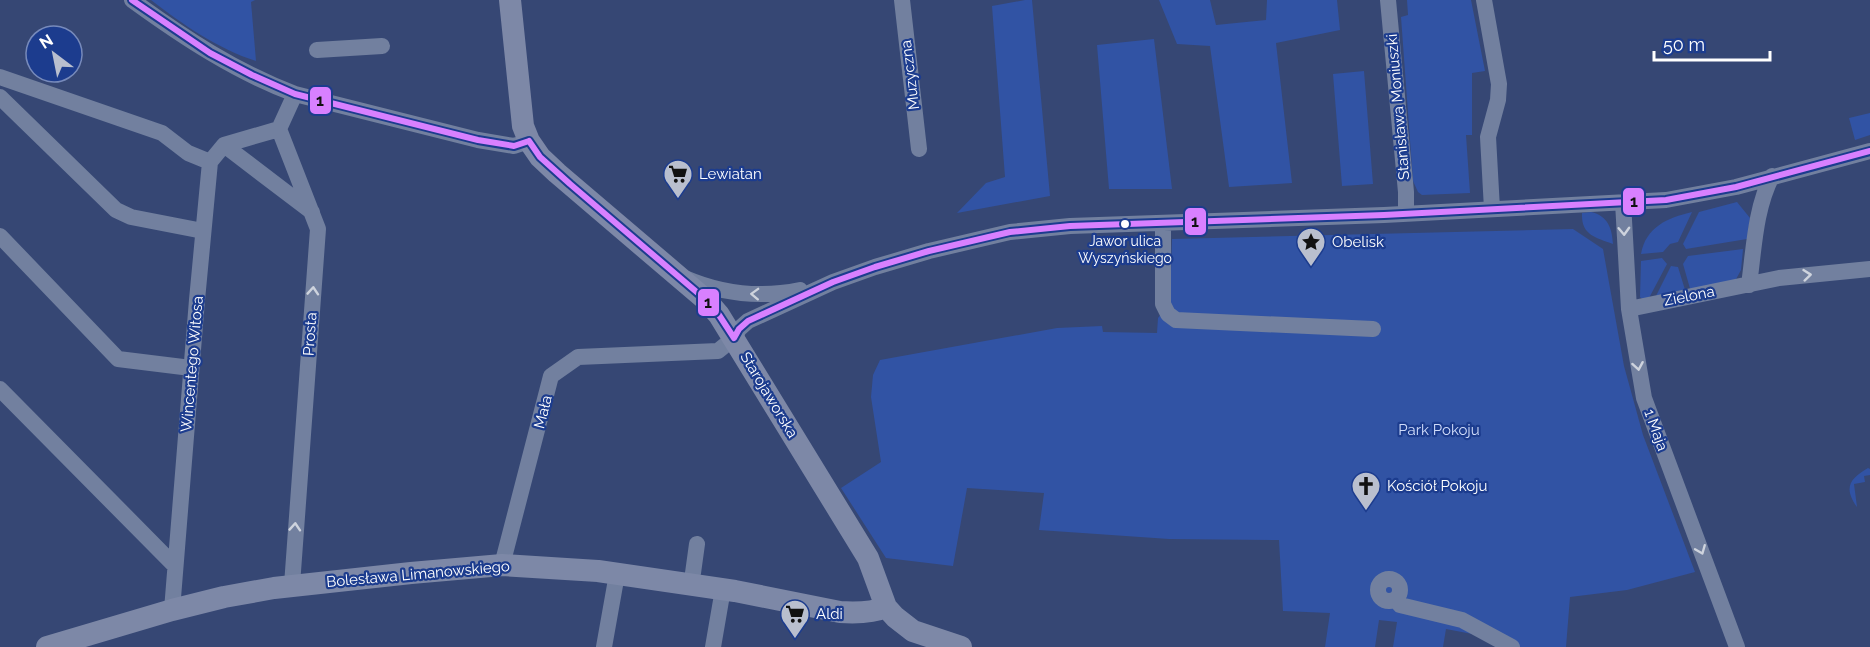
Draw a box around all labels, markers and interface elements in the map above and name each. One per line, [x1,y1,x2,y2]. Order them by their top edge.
north arrow [24,24,84,84]
scale bar [1654,24,1770,62]
text: N [36,30,57,53]
street label: Stanisława Moniuszki [1383,33,1413,181]
text: 50 m [1663,34,1705,55]
street label: Muzyczna [897,39,923,111]
line badge: 1 [309,86,332,115]
text: 1 [316,91,324,110]
supermarket icon: Lewiatan [662,158,694,200]
place label: Lewiatan [699,165,762,183]
line badge: 1 [1622,187,1645,216]
text: 1 [1630,192,1638,211]
line badge: 1 [1184,207,1207,236]
text: 1 [1191,212,1199,231]
marker: Jawor ulica Wyszyńskiego [1119,218,1131,230]
place icon: Obelisk [1295,226,1327,268]
one-way arrow [1618,226,1630,235]
place label: Jawor ulica Wyszyńskiego [1078,233,1172,266]
place label: Obelisk [1332,233,1384,251]
one-way arrow [1802,269,1811,282]
street label: Zielona [1662,282,1716,310]
one-way arrow [306,286,319,295]
line badge: 1 [697,288,720,317]
one-way arrow [751,288,760,300]
text: 1 [704,293,712,312]
street label: Wincentego Witosa [177,295,207,433]
street label: Prosta [299,312,321,356]
street label: Starojaworska [736,349,802,441]
one-way arrow [1632,362,1644,371]
street label: Mała [530,393,556,431]
street label: 1 Maja [1640,407,1672,453]
park label: Park Pokoju [1398,421,1480,439]
church icon: Kościół Pokoju [1350,470,1382,512]
place label: Kościół Pokoju [1387,477,1487,495]
one-way arrow [288,523,301,532]
one-way arrow [1694,544,1706,555]
street label: Bolesława Limanowskiego [325,557,511,591]
supermarket icon: Aldi [779,598,811,640]
place label: Aldi [816,605,843,623]

